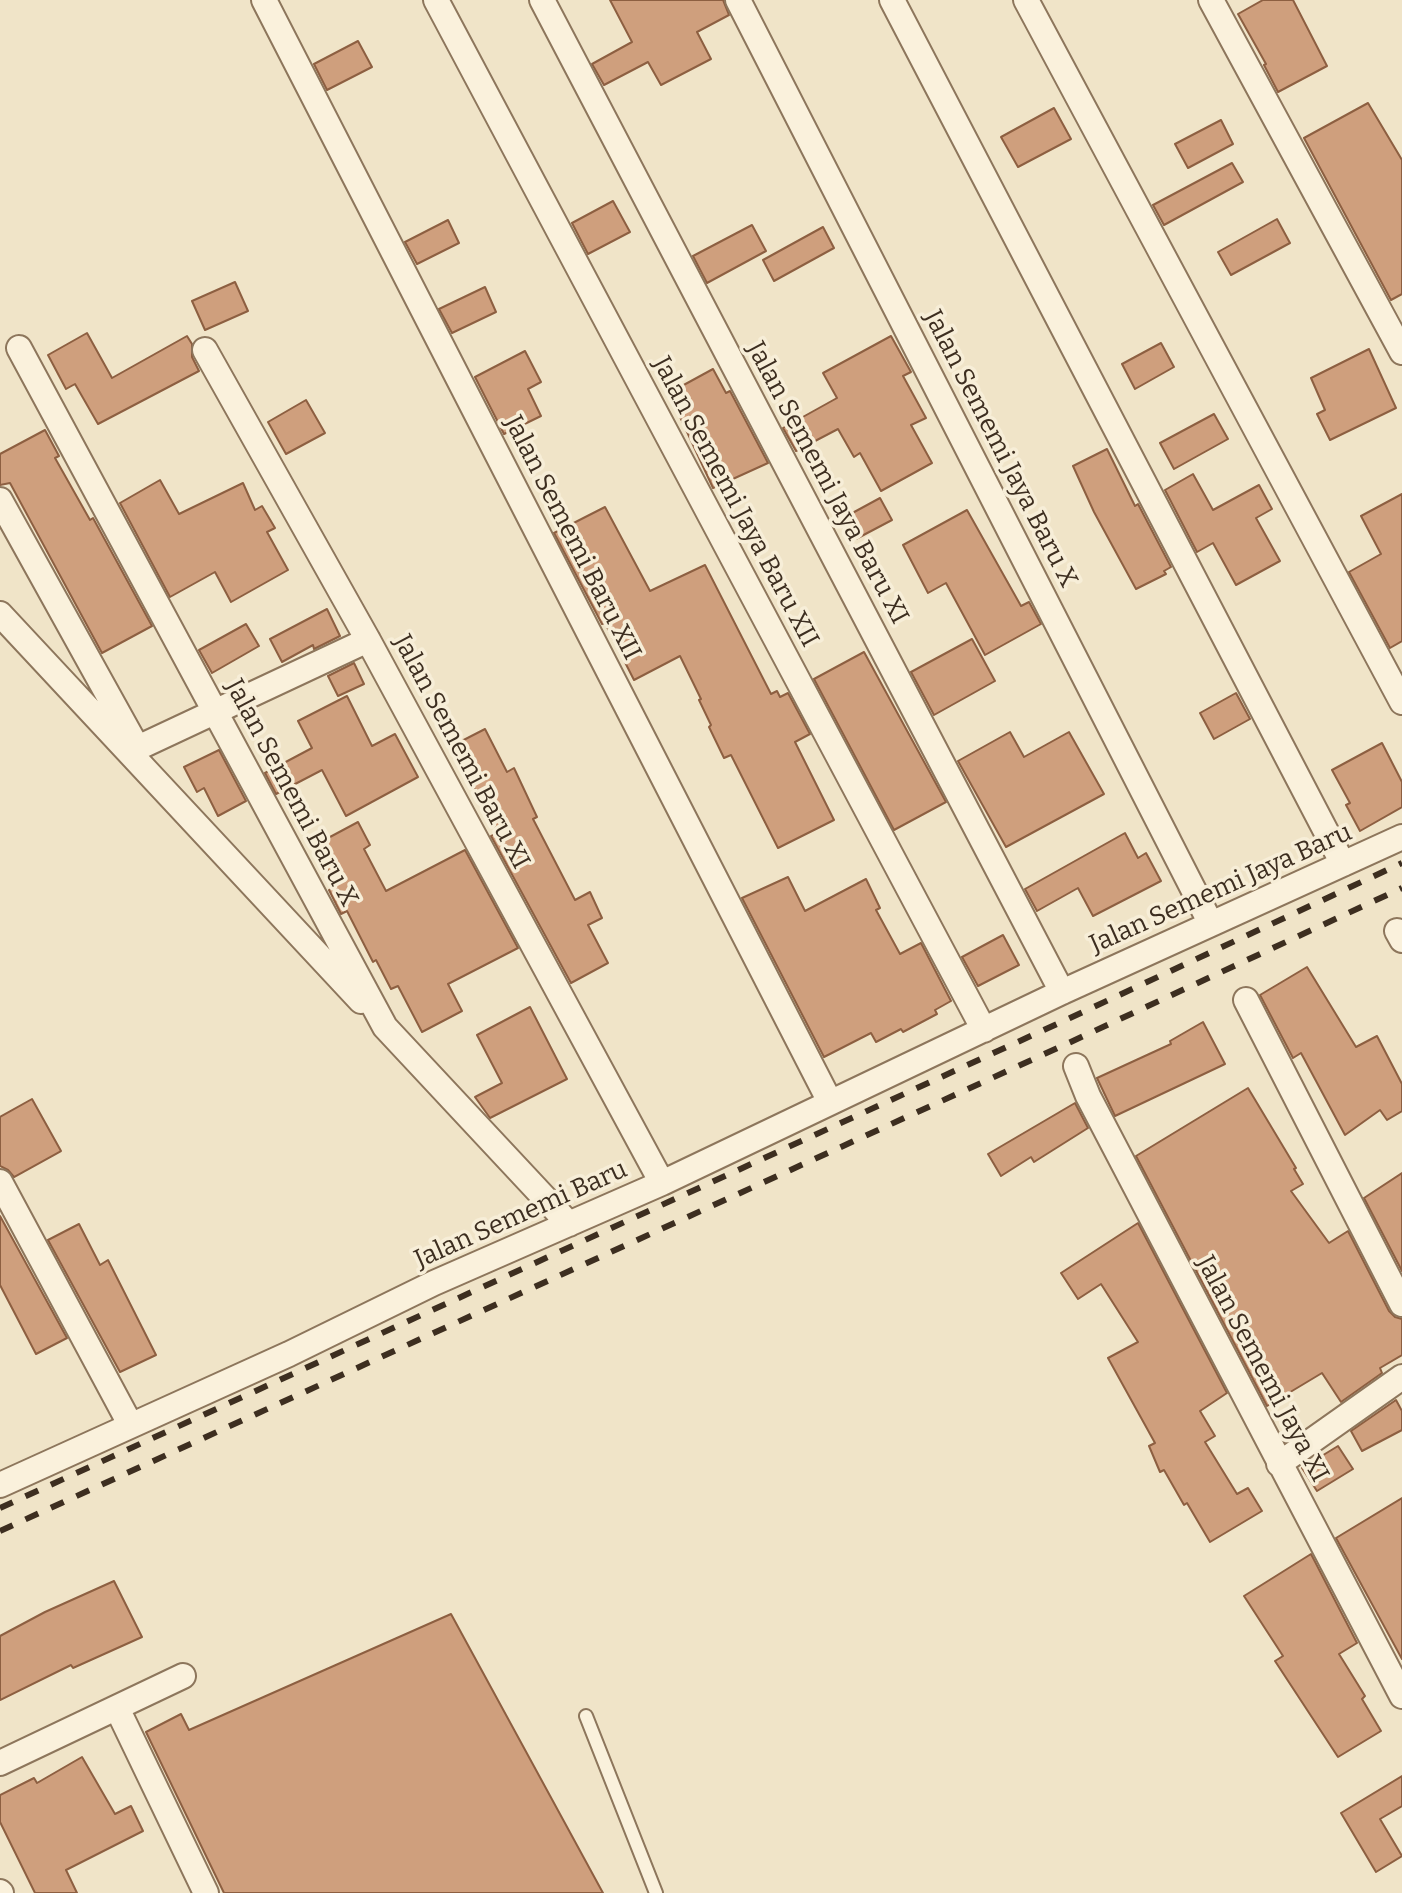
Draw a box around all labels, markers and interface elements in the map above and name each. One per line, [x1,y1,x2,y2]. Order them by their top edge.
street label: Jalan Sememi Jaya Baru X [916,305,1084,593]
street label: Jalan Sememi Jaya Baru XI [739,337,915,629]
street label: Jalan Sememi Jaya Baru XII [645,352,825,652]
street label: Jalan Sememi Baru XII [497,411,647,665]
street label: Jalan Sememi Baru XI [386,629,536,875]
street label: Jalan Sememi Baru X [218,674,364,912]
street label: Jalan Sememi Jaya Baru [1085,817,1357,961]
street label: Jalan Sememi Baru [410,1154,632,1276]
street label: Jalan Sememi Jaya XI [1189,1250,1335,1488]

